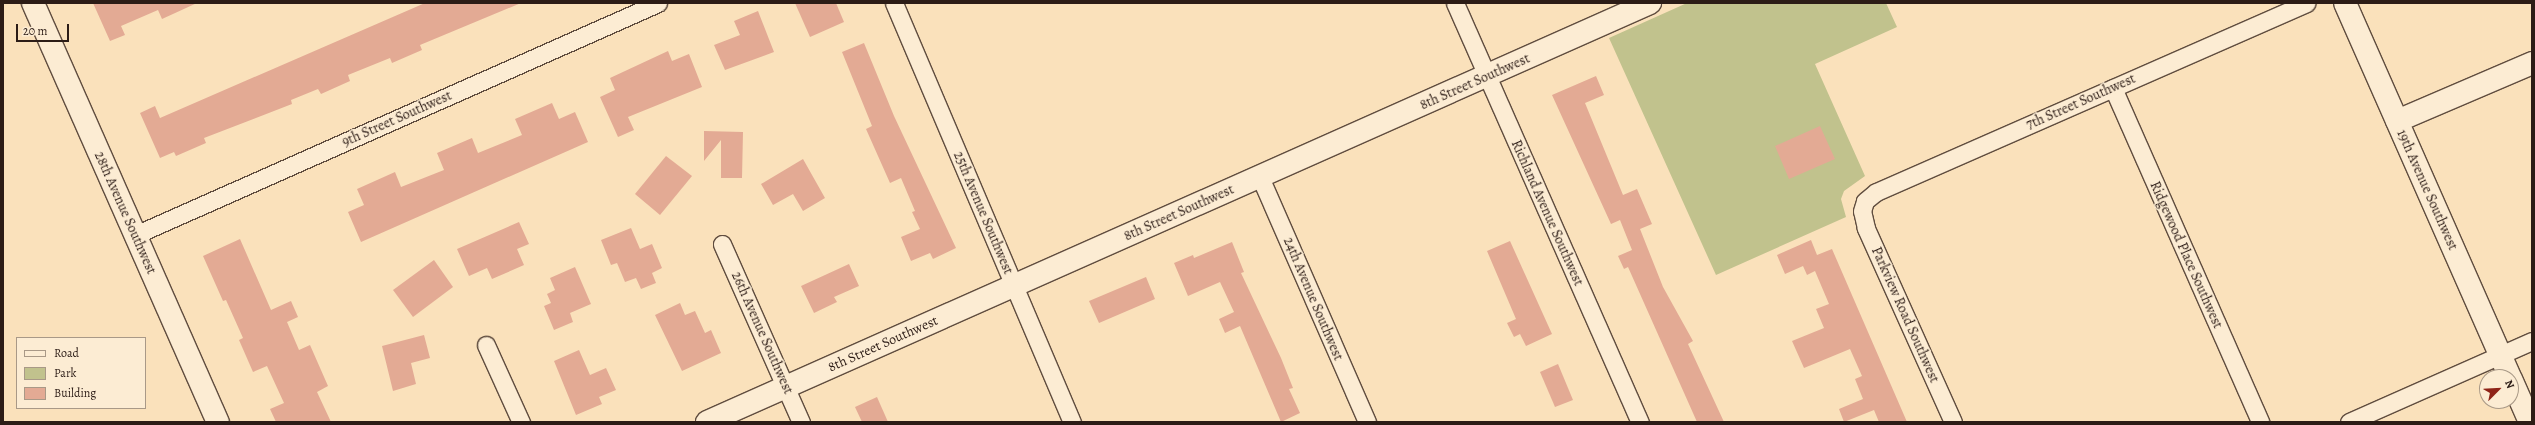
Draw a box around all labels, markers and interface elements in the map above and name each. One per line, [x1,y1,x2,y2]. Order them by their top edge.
scale bar [18,16,71,42]
text: 20 m [23,23,47,39]
street label: 8th Street Southwest [1417,50,1533,114]
street label: 7th Street Southwest [2024,70,2138,134]
street label: 9th Street Southwest [340,87,454,151]
street label: 19th Avenue Southwest [2393,127,2461,253]
street label: Richland Avenue Southwest [1507,137,1587,289]
street label: 28th Avenue Southwest [90,149,160,277]
street label: 25th Avenue Southwest [950,149,1016,277]
street label: Ridgewood Place Southwest [2146,179,2226,331]
street label: 8th Street Southwest [1121,181,1237,245]
street label: 24th Avenue Southwest [1279,235,1347,363]
street label: Parkview Road Southwest [1867,244,1943,386]
street label: 26th Avenue Southwest [727,269,797,397]
street label: 8th Street Southwest [825,312,941,376]
legend [16,337,146,409]
text: Road [54,345,79,361]
text: Park [54,365,77,381]
north arrow [2479,369,2519,409]
text: N [2501,378,2518,391]
text: Building [54,385,96,401]

